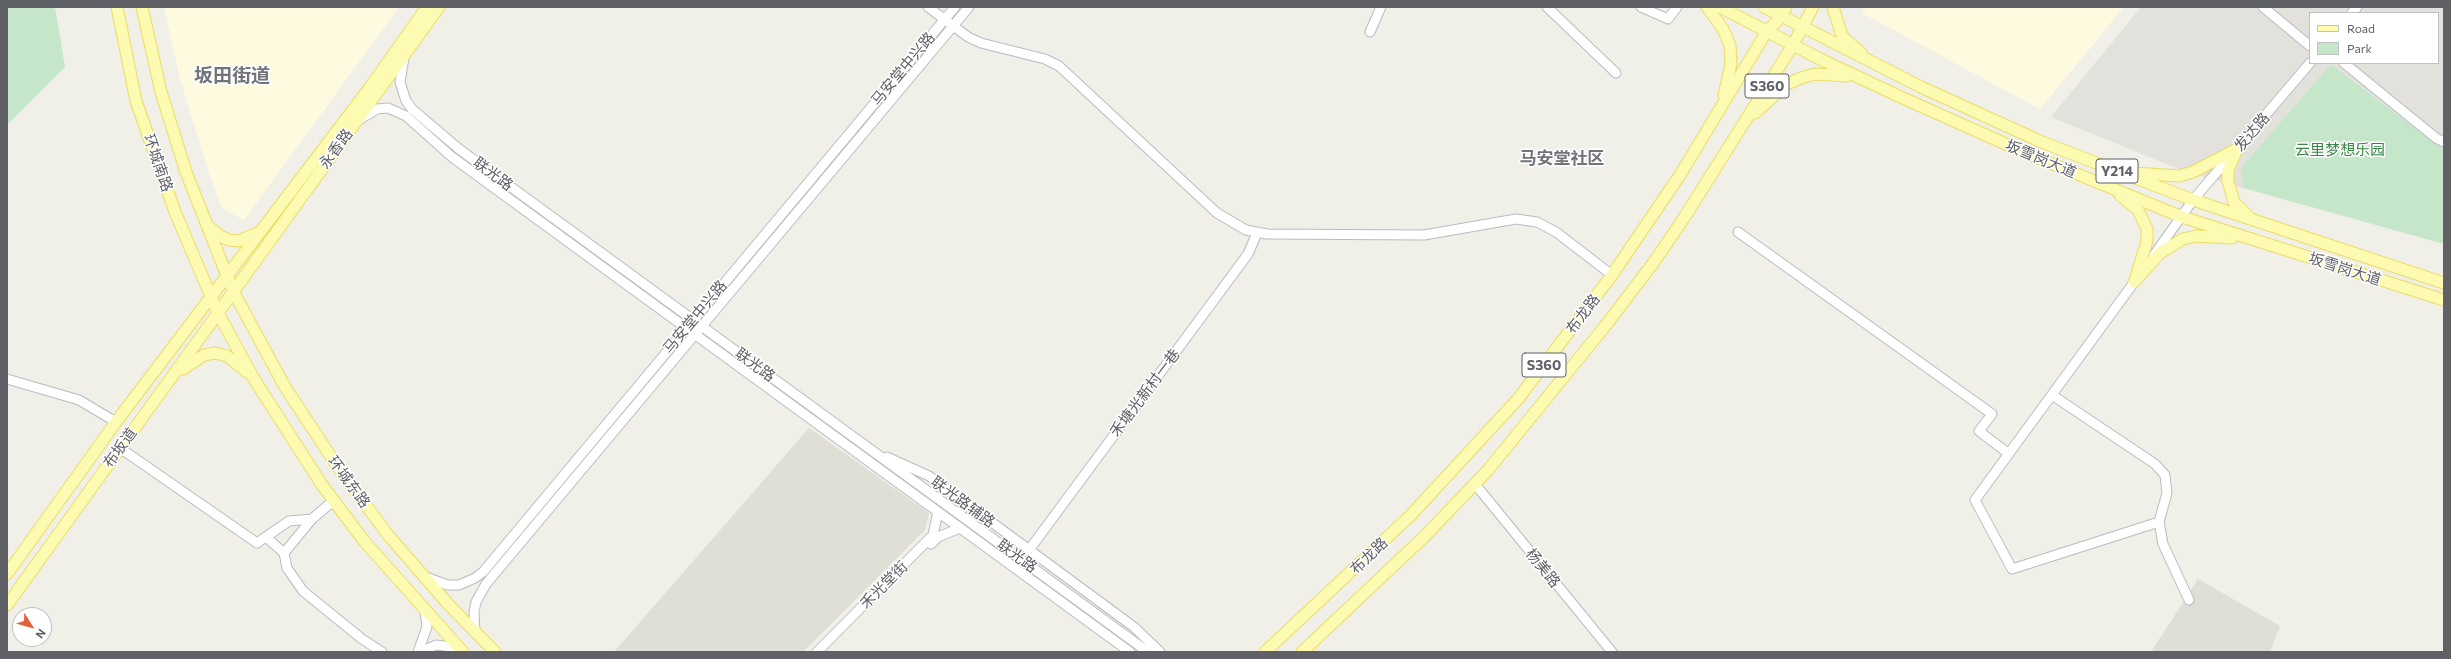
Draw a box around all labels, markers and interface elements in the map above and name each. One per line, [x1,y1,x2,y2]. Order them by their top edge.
legend [2309,12,2439,64]
text: Road [2347,21,2375,35]
street label: 马安堂中兴路 [867,29,939,109]
text: Park [2347,41,2372,55]
district label: 坂田街道 [194,65,270,87]
road number: S360 [1745,74,1789,98]
street label: 发达路 [2231,109,2273,155]
street label: 永香路 [315,126,357,172]
street label: 环城南路 [140,132,176,194]
street label: 坂雪岗大道 [2003,136,2079,182]
park label: 云里梦想乐园 [2295,141,2385,159]
district label: 马安堂社区 [1520,148,1604,168]
street label: 联光路 [470,153,516,195]
road number: Y214 [2096,159,2138,183]
street label: 坂雪岗大道 [2307,249,2383,289]
street label: 马安堂中兴路 [659,277,731,357]
street label: 布龙路 [1562,291,1604,337]
street label: 联光路 [732,344,778,386]
street label: 禾塘光新村一巷 [1106,346,1184,440]
road number: S360 [1522,353,1566,377]
street label: 布坂道 [99,425,141,471]
street label: 环城东路 [324,452,374,512]
street label: 联光路辅路 [927,473,999,531]
street label: 布龙路 [1347,534,1391,578]
street label: 联光路 [994,535,1040,577]
street label: 杨美路 [1522,545,1564,591]
street label: 禾光堂街 [856,557,912,613]
north arrow [12,607,52,647]
text: N [34,627,49,641]

